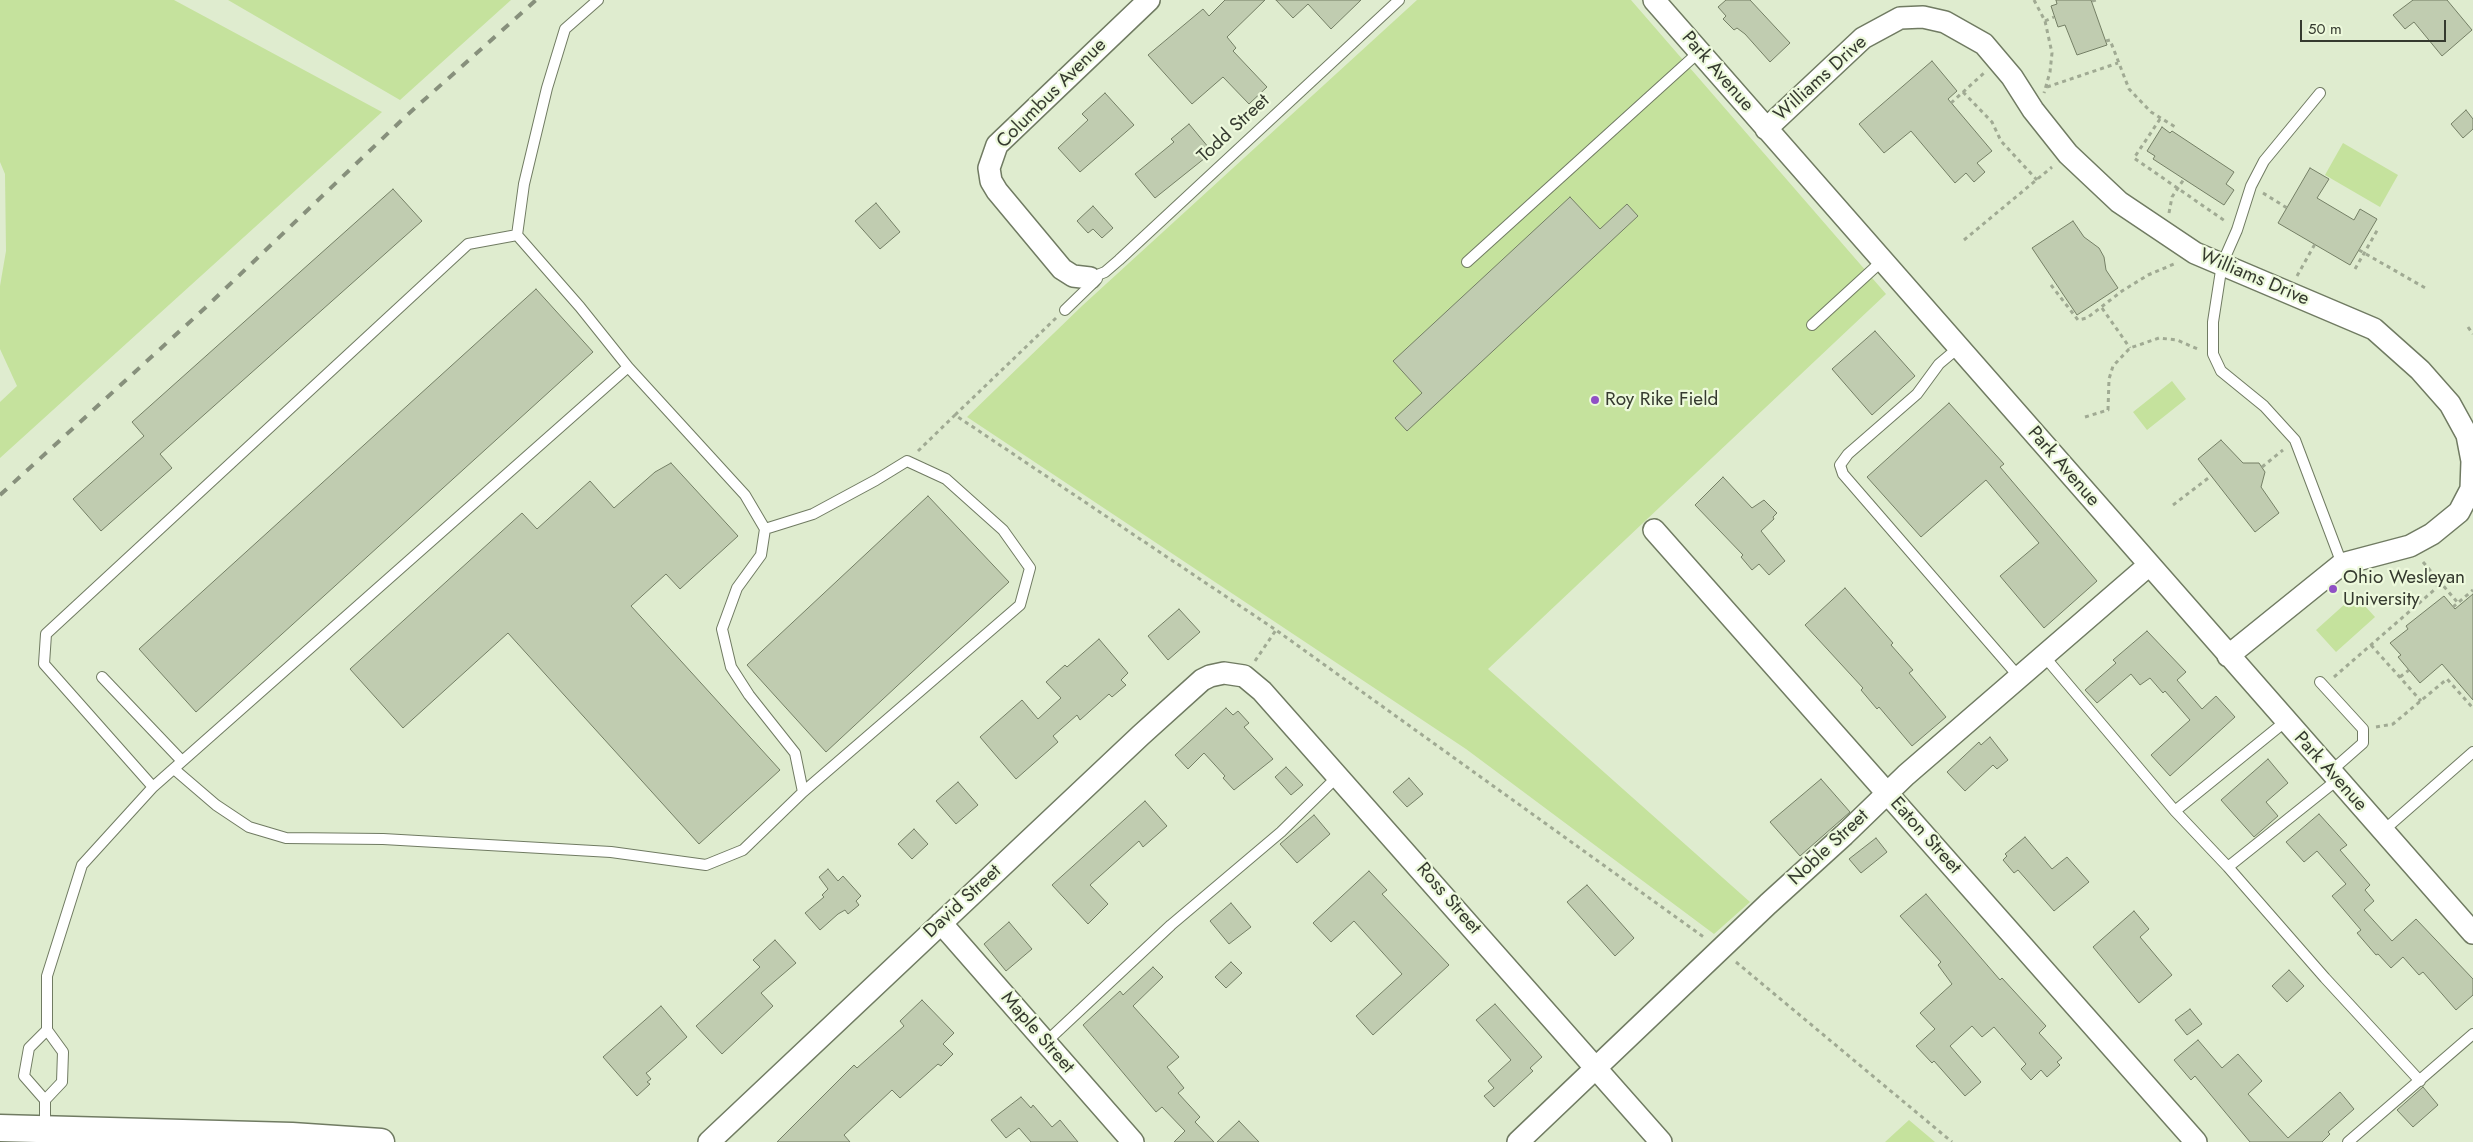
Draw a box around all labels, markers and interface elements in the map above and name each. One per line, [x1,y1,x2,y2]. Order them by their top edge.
scale bar [2303,10,2449,42]
text: 50 m [2308,18,2342,40]
street label: Park Avenue [1676,27,1758,117]
street label: Williams Drive [1770,31,1872,127]
street label: Columbus Avenue [992,34,1112,154]
street label: Todd Street [1193,90,1275,168]
street label: Williams Drive [2196,245,2312,311]
place label: Roy Rike Field [1605,389,1718,411]
marker: Roy Rike Field [1589,394,1601,406]
street label: Park Avenue [2022,422,2104,512]
place label: Ohio Wesleyan University [2343,567,2465,611]
marker: Ohio Wesleyan University [2327,583,2339,595]
street label: Park Avenue [2288,728,2372,816]
street label: Eaton Street [1885,793,1965,879]
street label: Noble Street [1784,805,1874,891]
street label: Ross Street [1411,859,1485,939]
street label: David Street [920,861,1006,943]
street label: Maple Street [995,988,1079,1078]

